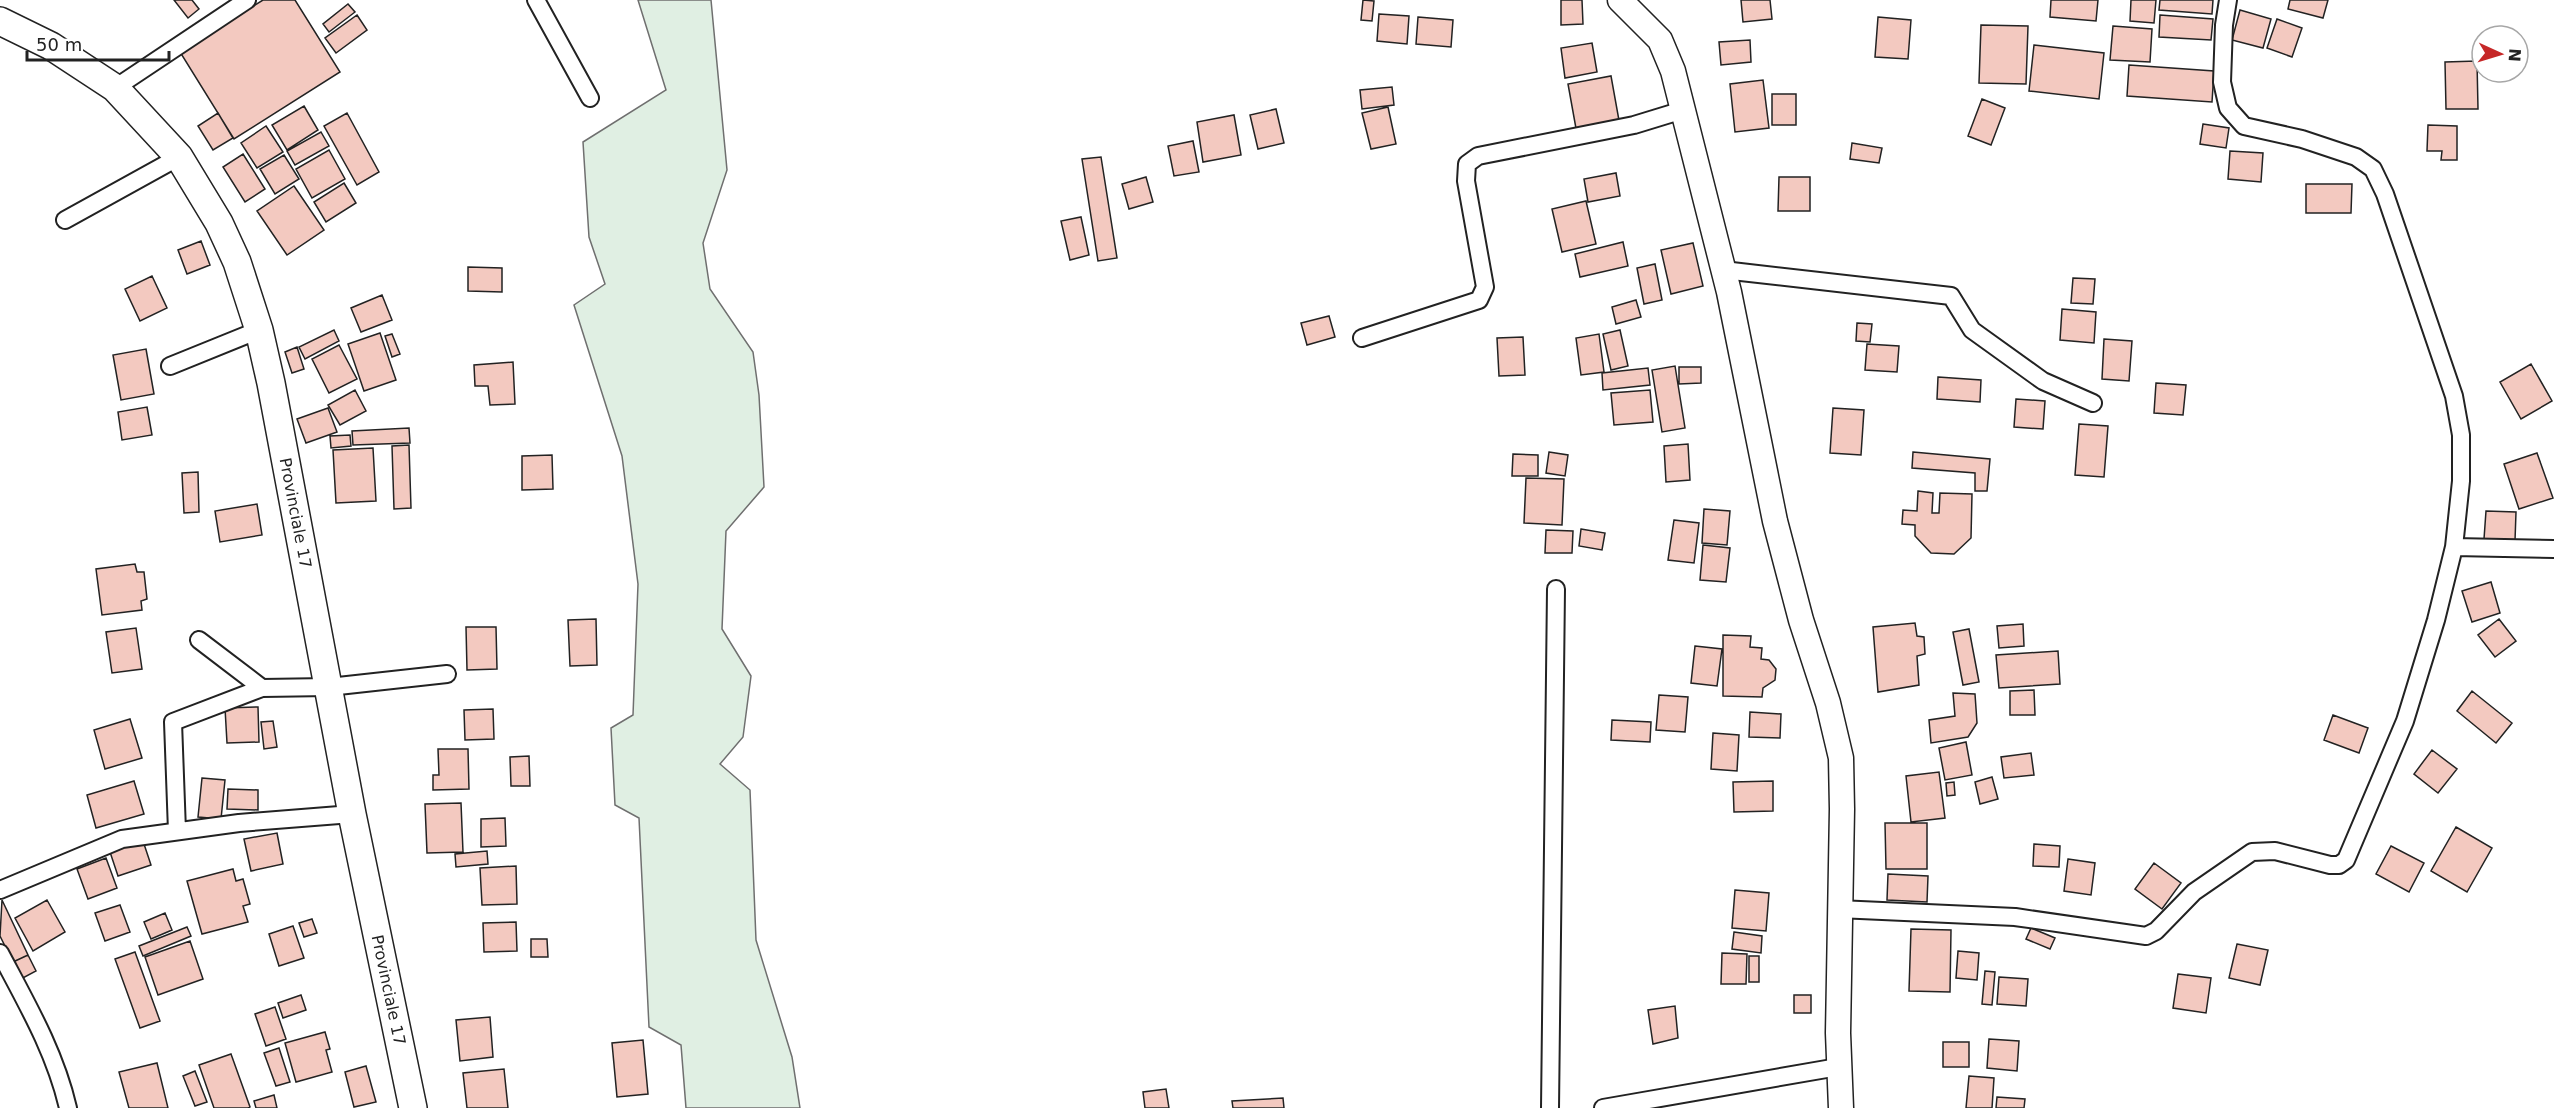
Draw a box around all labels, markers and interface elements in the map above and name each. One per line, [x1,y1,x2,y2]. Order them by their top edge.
scale bar [27,24,170,62]
north arrow [2470,24,2530,84]
text: 50 m [36,34,82,55]
text: N [2505,48,2524,62]
street label: Provinciale 17 [275,456,316,570]
street label: Provinciale 17 [368,933,409,1047]

